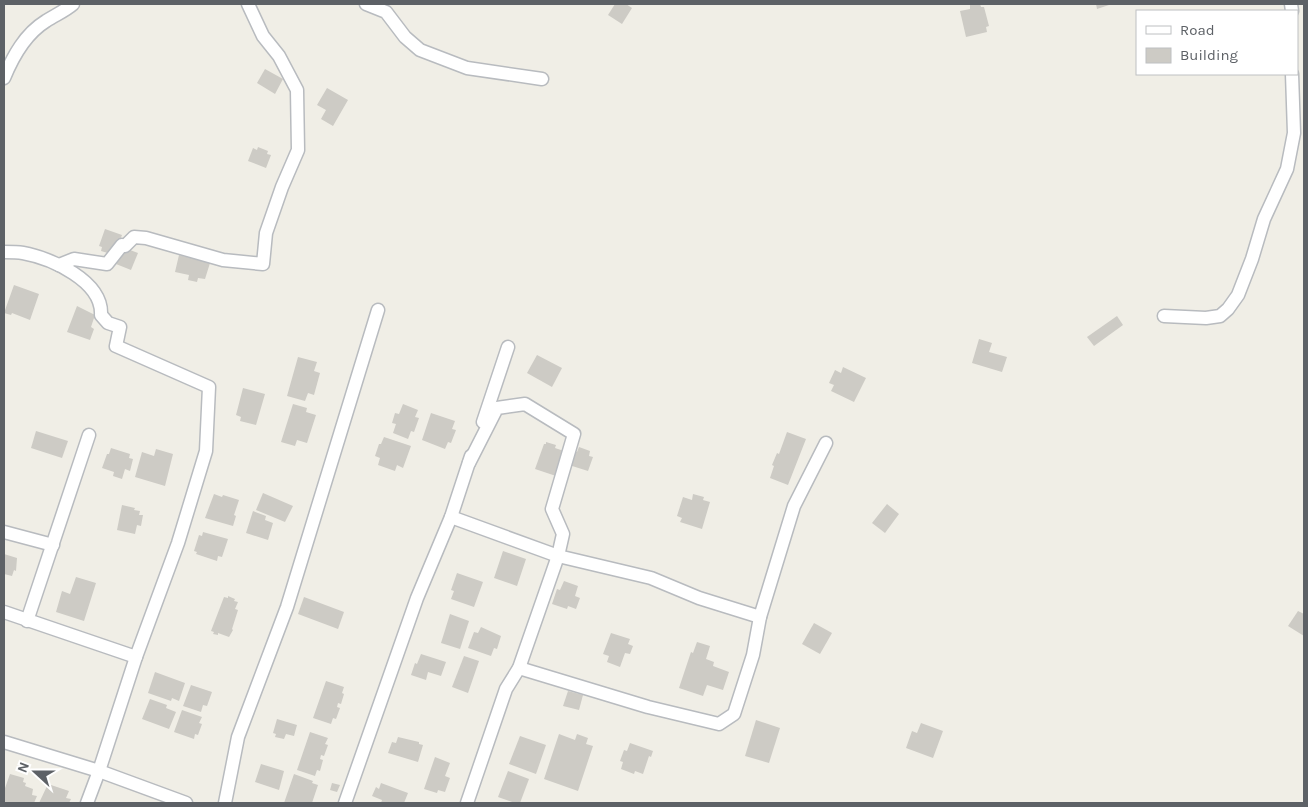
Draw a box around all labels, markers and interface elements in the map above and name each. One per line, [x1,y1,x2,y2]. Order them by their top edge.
legend [1136,10,1298,75]
text: Road [1180,21,1215,39]
text: Building [1180,46,1238,64]
north arrow [10,747,60,797]
text: N [14,760,33,775]

